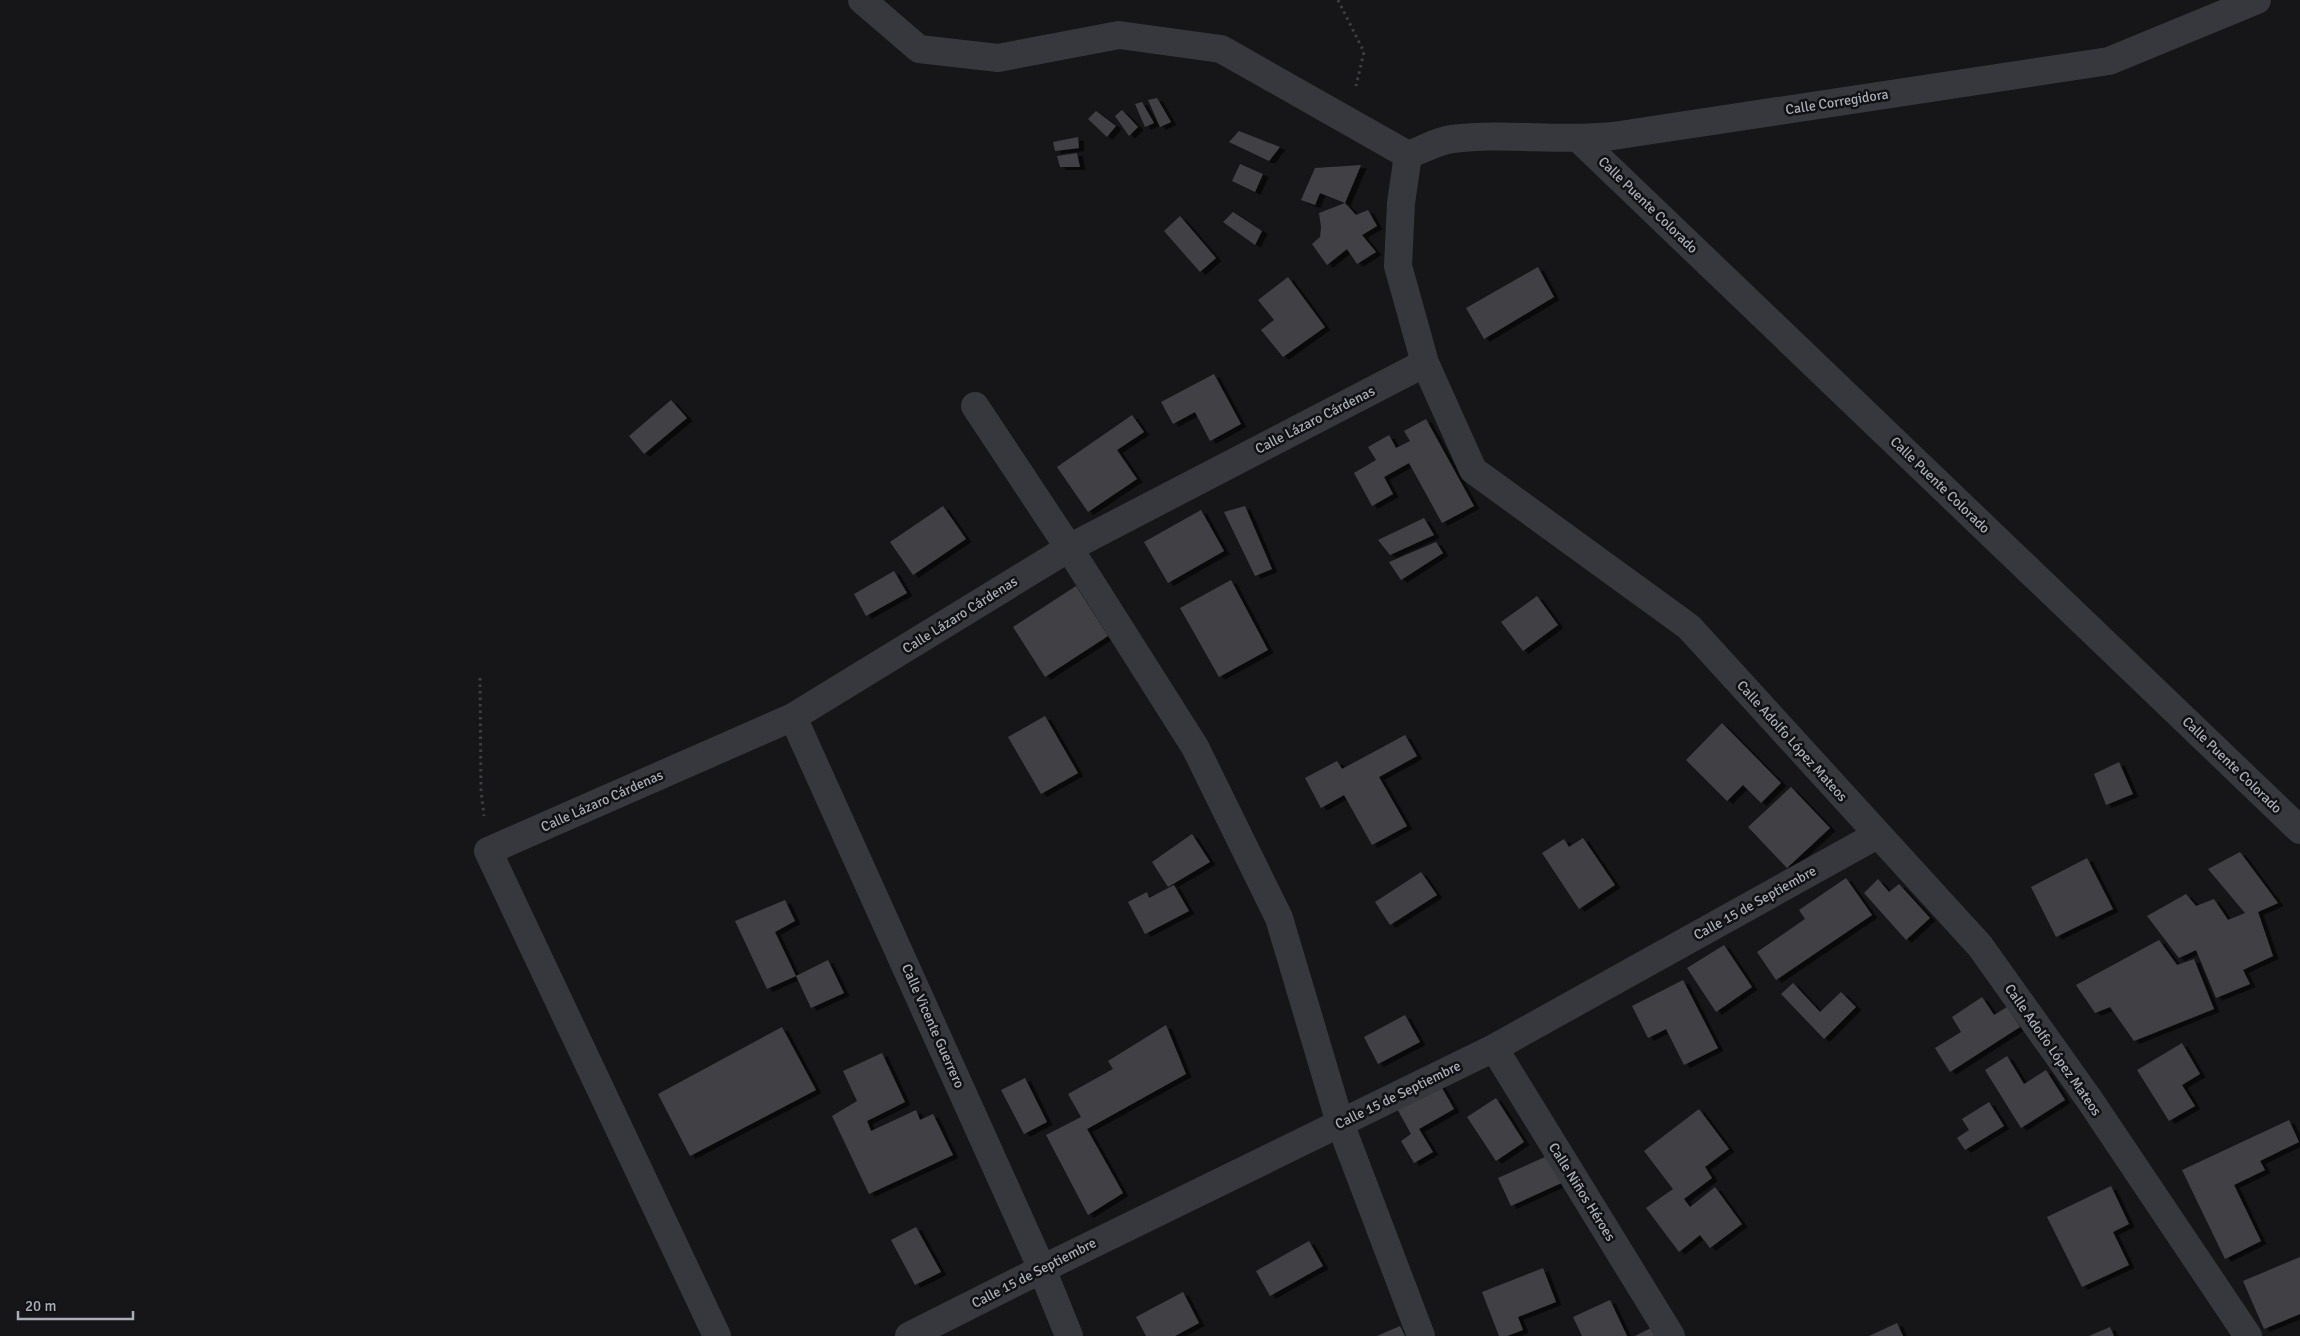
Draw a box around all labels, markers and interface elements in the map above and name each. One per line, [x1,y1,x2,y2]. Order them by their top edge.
street label: Calle Corregidora [1784,85,1890,119]
street label: Calle Puente Colorado [1595,153,1701,257]
street label: Calle Lázaro Cárdenas [1252,382,1378,458]
street label: Calle Puente Colorado [1887,433,1993,537]
street label: Calle Lázaro Cárdenas [899,573,1021,657]
street label: Calle Adolfo López Mateos [1733,677,1851,805]
street label: Calle Puente Colorado [2179,713,2285,817]
street label: Calle Lázaro Cárdenas [538,766,666,836]
street label: Calle 15 de Septiembre [1691,862,1819,944]
street label: Calle Vicente Guerrero [898,961,968,1091]
street label: Calle Adolfo López Mateos [2001,981,2105,1119]
street label: Calle 15 de Septiembre [1332,1057,1464,1133]
street label: Calle Niños Héroes [1545,1140,1619,1244]
street label: Calle 15 de Septiembre [969,1234,1099,1312]
scale bar [18,1288,132,1320]
text: 20 m [25,1297,56,1315]

